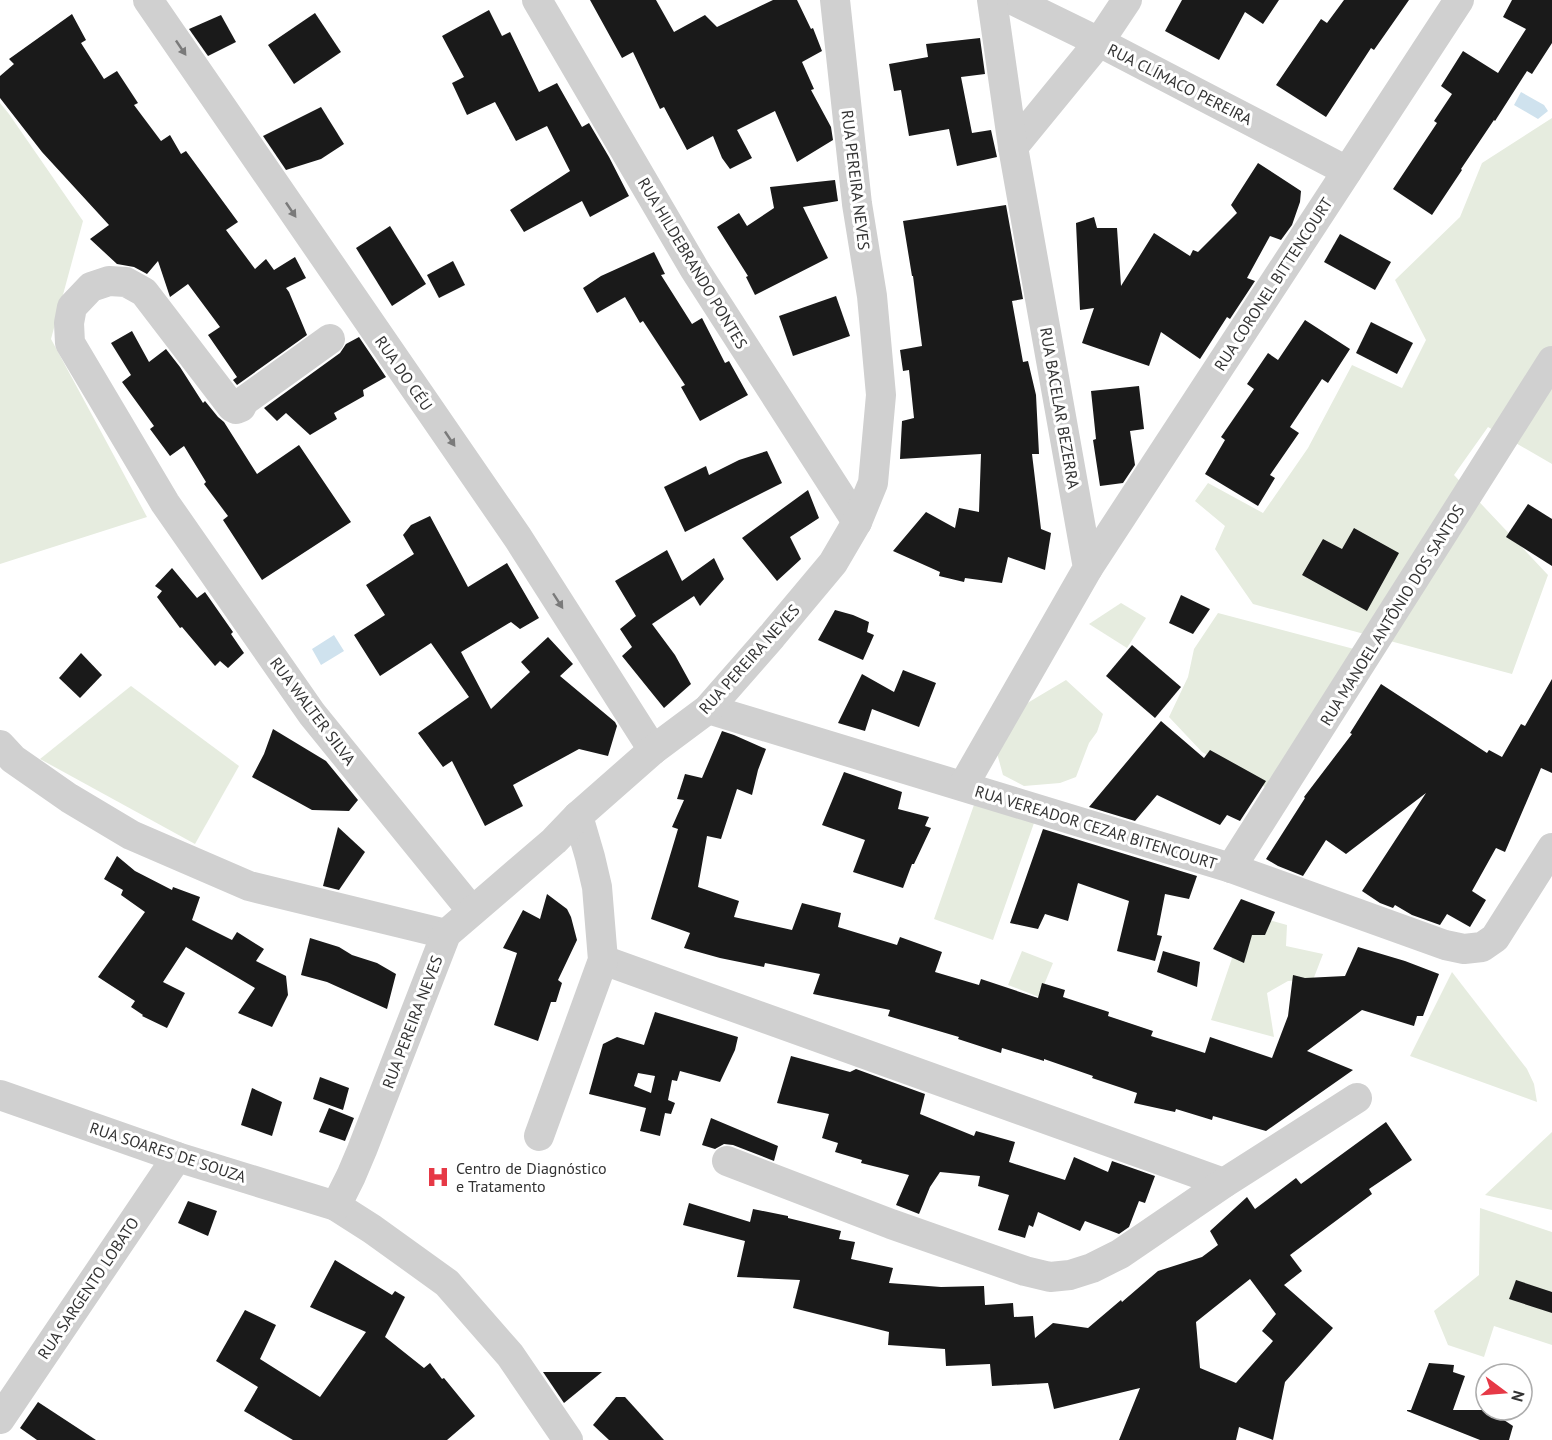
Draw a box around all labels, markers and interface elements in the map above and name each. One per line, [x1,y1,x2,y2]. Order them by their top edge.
street label: RUA CLÍMACO PEREIRA [1104,39,1256,129]
one-way arrow [175,40,187,56]
street label: RUA PEREIRA NEVES [837,109,875,251]
street label: RUA HILDEBRANDO PONTES [634,174,752,352]
street label: RUA CORONEL BITTENCOURT [1209,194,1337,374]
one-way arrow [285,201,297,217]
street label: RUA BACELAR BEZERRA [1036,326,1084,491]
street label: RUA DO CÉU [371,332,437,414]
one-way arrow [444,430,456,446]
street label: RUA MANOEL ANTÔNIO DOS SANTOS [1315,501,1469,729]
one-way arrow [552,593,563,609]
street label: RUA PEREIRA NEVES [694,600,804,718]
street label: RUA WALTER SILVA [266,653,360,769]
street label: RUA VEREADOR CEZAR BITENCOURT [973,781,1219,873]
street label: RUA PEREIRA NEVES [377,953,447,1091]
street label: RUA SOARES DE SOUZA [87,1117,249,1187]
place label: Centro de Diagnóstico e Tratamento [456,1158,607,1196]
hospital icon: Centro de Diagnóstico e Tratamento [425,1164,451,1190]
street label: RUA SARGENTO LOBATO [33,1213,143,1363]
north arrow [1474,1362,1534,1422]
text: N [1507,1388,1529,1404]

